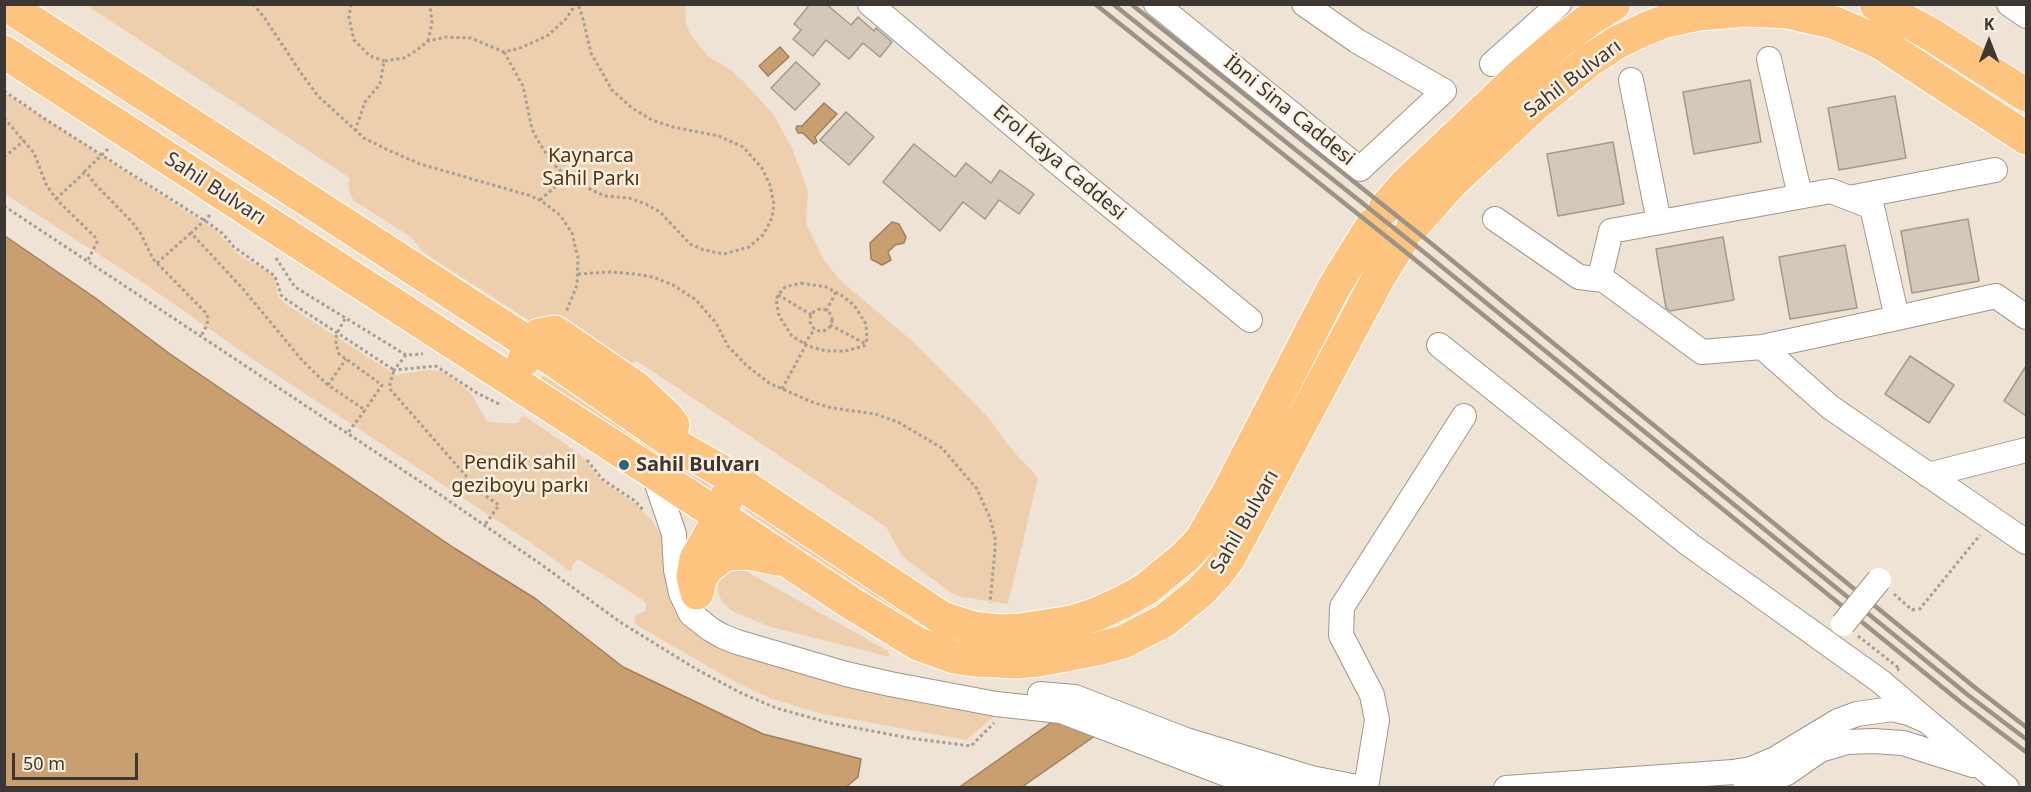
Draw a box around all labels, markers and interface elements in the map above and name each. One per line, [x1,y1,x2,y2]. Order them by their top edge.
north arrow [1959,12,2019,72]
text: K [1984,13,1994,35]
street label: Sahil Bulvarı [1520,35,1626,123]
street label: İbni Sina Caddesi [1219,51,1359,171]
street label: Erol Kaya Caddesi [988,100,1130,226]
park label: Kaynarca Sahil Parkı [542,144,640,191]
street label: Sahil Bulvarı [160,148,270,230]
park label: Pendik sahil geziboyu parkı [451,451,589,498]
place label: Sahil Bulvarı [636,453,760,477]
marker: Sahil Bulvarı [617,458,631,472]
street label: Sahil Bulvarı [1206,466,1284,578]
scale bar [15,741,141,779]
text: 50 m [23,751,65,775]

